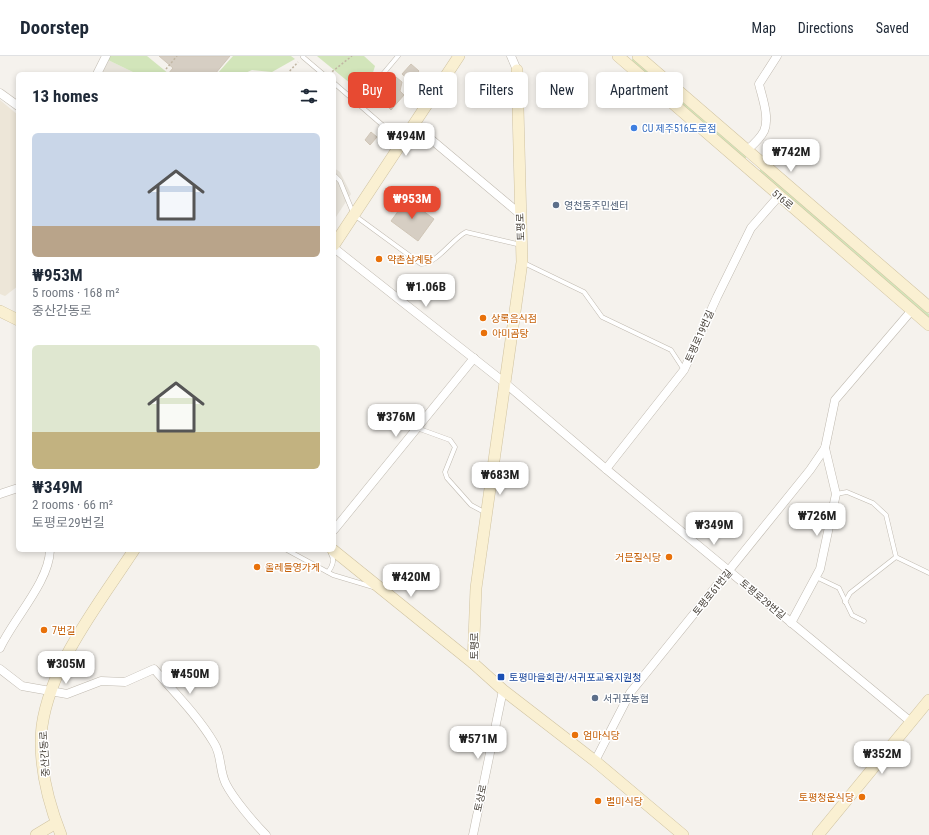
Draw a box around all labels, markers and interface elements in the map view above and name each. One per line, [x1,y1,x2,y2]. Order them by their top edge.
text: Doorstep [20,16,89,39]
text: Map [752,20,776,36]
text: Directions [798,20,854,36]
text: Saved [876,20,909,36]
chip: Buy [348,72,396,108]
chip: Rent [404,72,457,108]
chip: Filters [465,72,528,108]
chip: New [536,72,588,108]
chip: Apartment [596,72,683,108]
icon: filters [298,85,320,107]
text: 13 homes [32,86,98,106]
pin: ₩494M [378,123,434,157]
marker: CU 제주516도로점 [629,123,639,133]
place label: CU 제주516도로점 [642,123,716,134]
text: ₩494M [387,128,425,143]
pin: ₩742M [763,139,819,173]
text: ₩742M [772,144,810,159]
icon: home [140,159,212,231]
pin: ₩953M [384,186,440,220]
street label: 516로 [770,187,795,211]
text: ₩953M [393,191,431,206]
marker: 영천동주민센터 [551,200,561,210]
place label: 영천동주민센터 [564,200,628,211]
street label: 토평로 [515,213,526,241]
marker: 약촌삼계탕 [374,254,384,264]
place label: 약촌삼계탕 [387,254,433,265]
text: ₩953M [32,265,83,285]
pin: ₩1.06B [393,274,459,308]
text: ₩1.06B [406,279,446,294]
text: 5 rooms · 168 m² [32,285,119,300]
text: 중산간동로 [32,303,92,318]
street label: 토평로19번길 [683,308,716,364]
marker: 상록음식점 [478,313,488,323]
place label: 상록음식점 [491,313,537,324]
marker: 아미곰탕 [479,328,489,338]
place label: 아미곰탕 [492,328,529,339]
icon: home [140,371,212,443]
pin: ₩376M [368,404,424,438]
text: ₩376M [377,409,415,424]
pin: ₩683M [472,462,528,496]
text: ₩683M [481,467,519,482]
text: ₩349M [32,477,83,497]
text: 2 rooms · 66 m² [32,497,113,512]
pin: ₩726M [789,503,845,537]
text: ₩726M [798,508,836,523]
pin: ₩349M [686,512,742,546]
text: 토평로29번길 [32,515,105,530]
text: ₩349M [695,517,733,532]
place label: 거믄질식당 [615,552,661,563]
marker: 거믄질식당 [664,552,674,562]
marker: 올레들영가게 [252,562,262,572]
place label: 올레들영가게 [265,562,320,573]
pin: ₩420M [383,564,439,598]
street label: 토평로61번길 [691,567,734,617]
text: ₩420M [392,569,430,584]
street label: 토평로29번길 [738,577,788,622]
marker: 7번길 [39,625,49,635]
place label: 7번길 [52,625,75,636]
street label: 토평로 [469,632,480,660]
pin: ₩305M [38,651,94,685]
text: ₩305M [47,656,85,671]
pin: ₩450M [162,661,218,695]
text: ₩450M [171,666,209,681]
marker: 토평마을회관/서귀포교육지원청 [496,672,506,682]
place label: 토평마을회관/서귀포교육지원청 [509,672,642,683]
marker: 서귀포농협 [590,693,600,703]
place label: 서귀포농협 [603,693,649,704]
pin: ₩571M [450,726,506,760]
marker: 엄마식당 [570,730,580,740]
place label: 엄마식당 [583,730,620,741]
street label: 중산간동로 [38,731,51,777]
text: ₩571M [459,731,497,746]
pin: ₩352M [854,741,910,775]
text: ₩352M [863,746,901,761]
street label: 토상로 [472,783,489,813]
place label: 토평청운식당 [799,792,854,803]
marker: 토평청운식당 [857,792,867,802]
marker: 별미식당 [593,796,603,806]
place label: 별미식당 [606,796,643,807]

